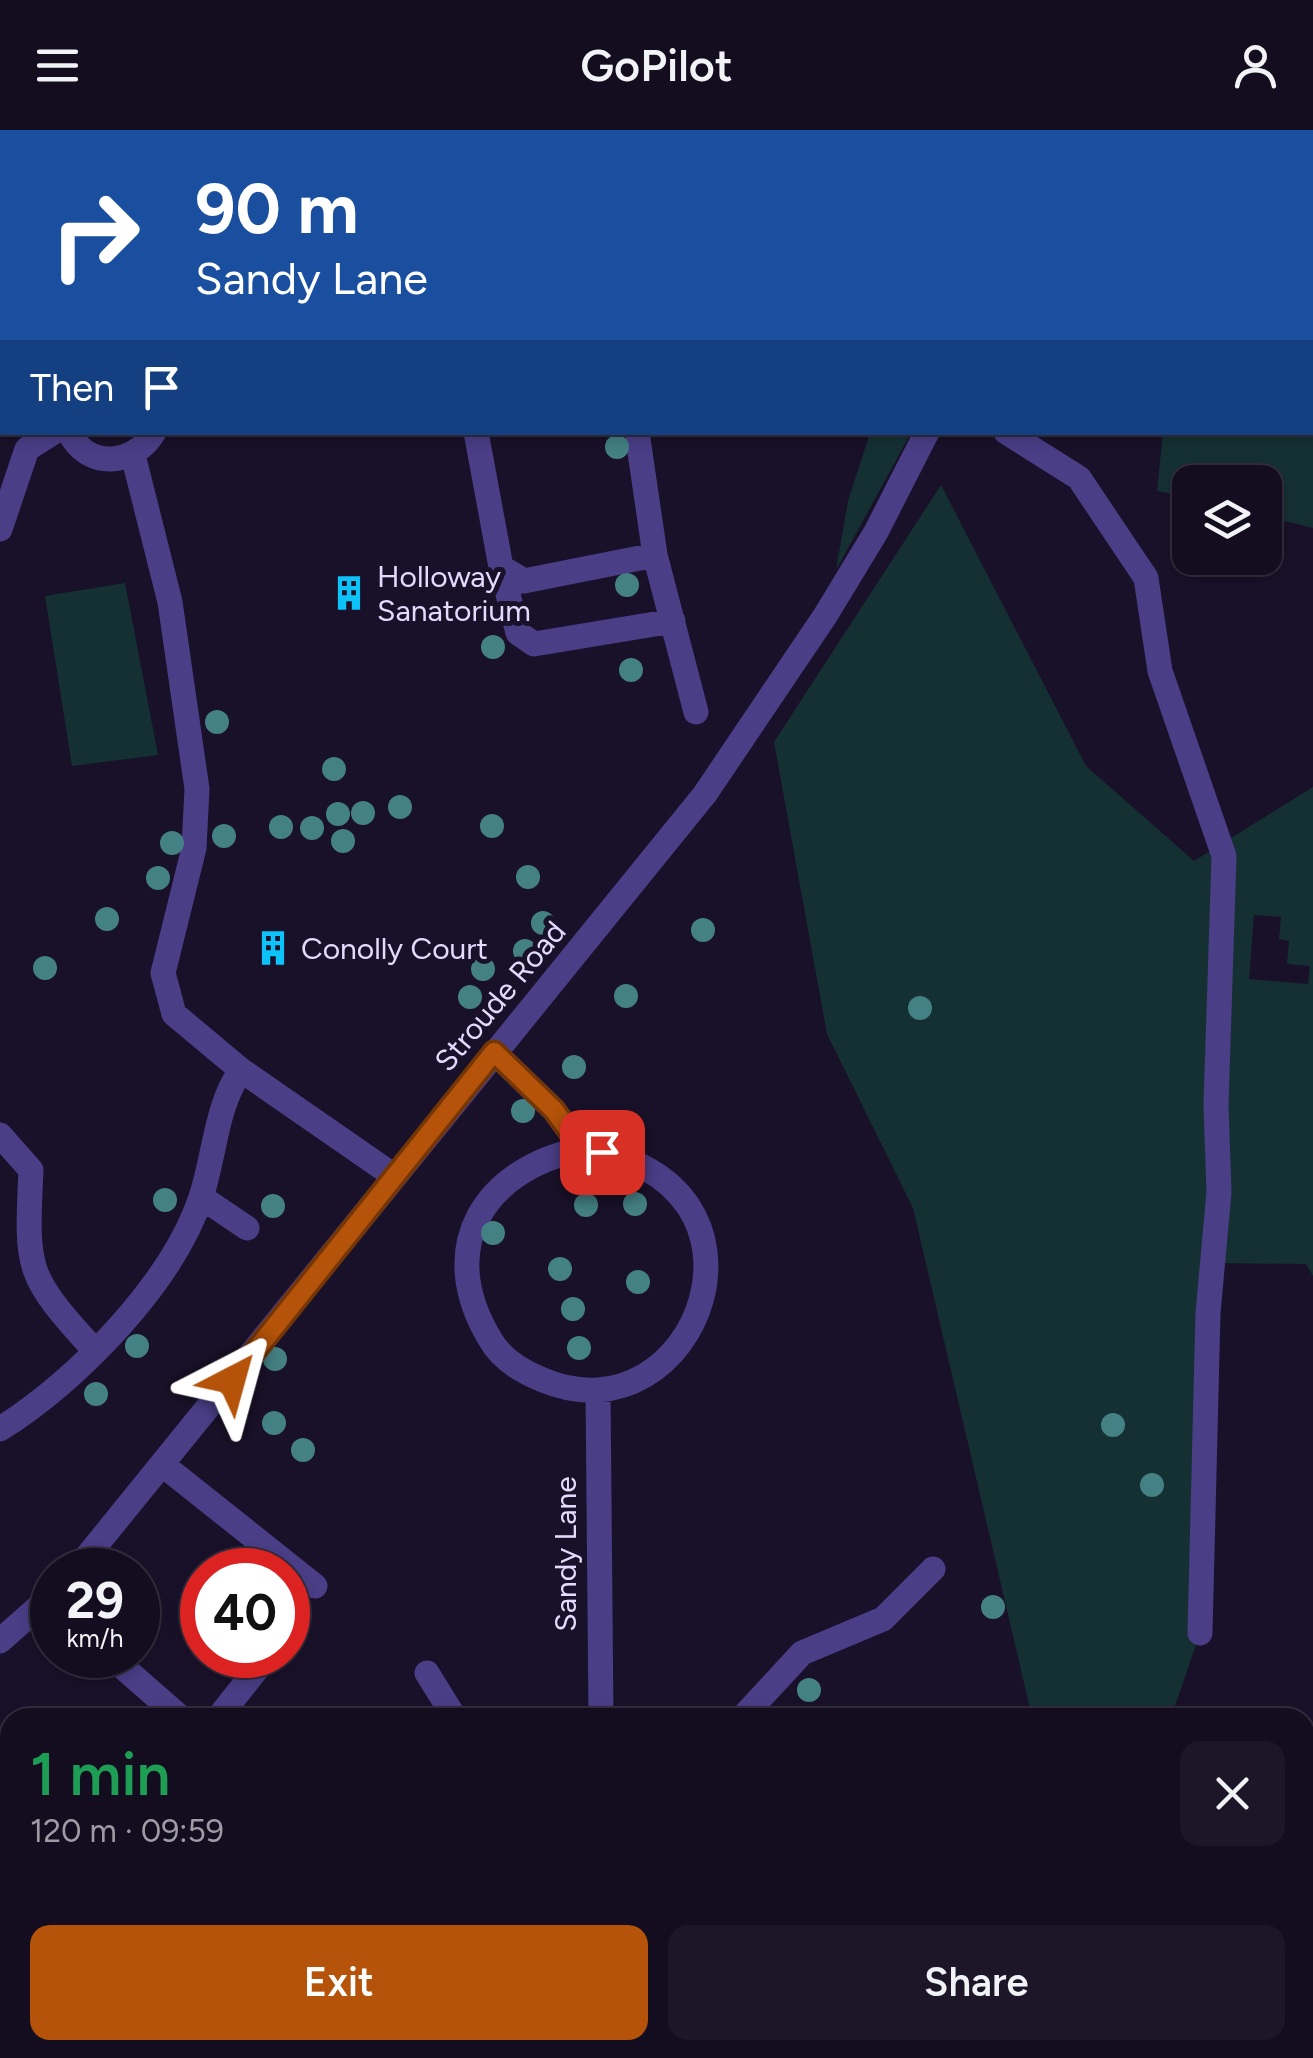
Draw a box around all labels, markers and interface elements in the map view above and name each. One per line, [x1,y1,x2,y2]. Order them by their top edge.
icon: menu [30,38,85,93]
text: GoPilot [580,38,733,92]
icon: person [1228,38,1283,93]
text: 90 m [195,166,359,251]
icon: right [30,170,160,300]
text: Sandy Lane [195,251,428,305]
icon: arrive [134,360,189,415]
text: Then [30,365,114,411]
map controls [1172,465,1282,575]
button: layers [1172,465,1282,575]
place label: Holloway Sanatorium [377,558,531,629]
building icon: Holloway Sanatorium [330,574,368,612]
street label: Stroude Road [427,913,573,1079]
building icon: Conolly Court [254,929,292,967]
place label: Conolly Court [301,930,488,967]
pin [560,1110,645,1195]
icon: arrive [575,1125,630,1180]
position arrow [180,1328,284,1432]
street label: Sandy Lane [547,1476,584,1632]
speed limit sign: 40 [180,1548,310,1678]
text: 29 [66,1570,124,1631]
text: km/h [66,1623,124,1653]
text: 1 min [30,1738,170,1810]
button: close [1180,1741,1285,1846]
text: 120 m · 09:59 [30,1812,224,1850]
button: Exit [30,1925,648,2040]
button: Share [668,1925,1285,2040]

